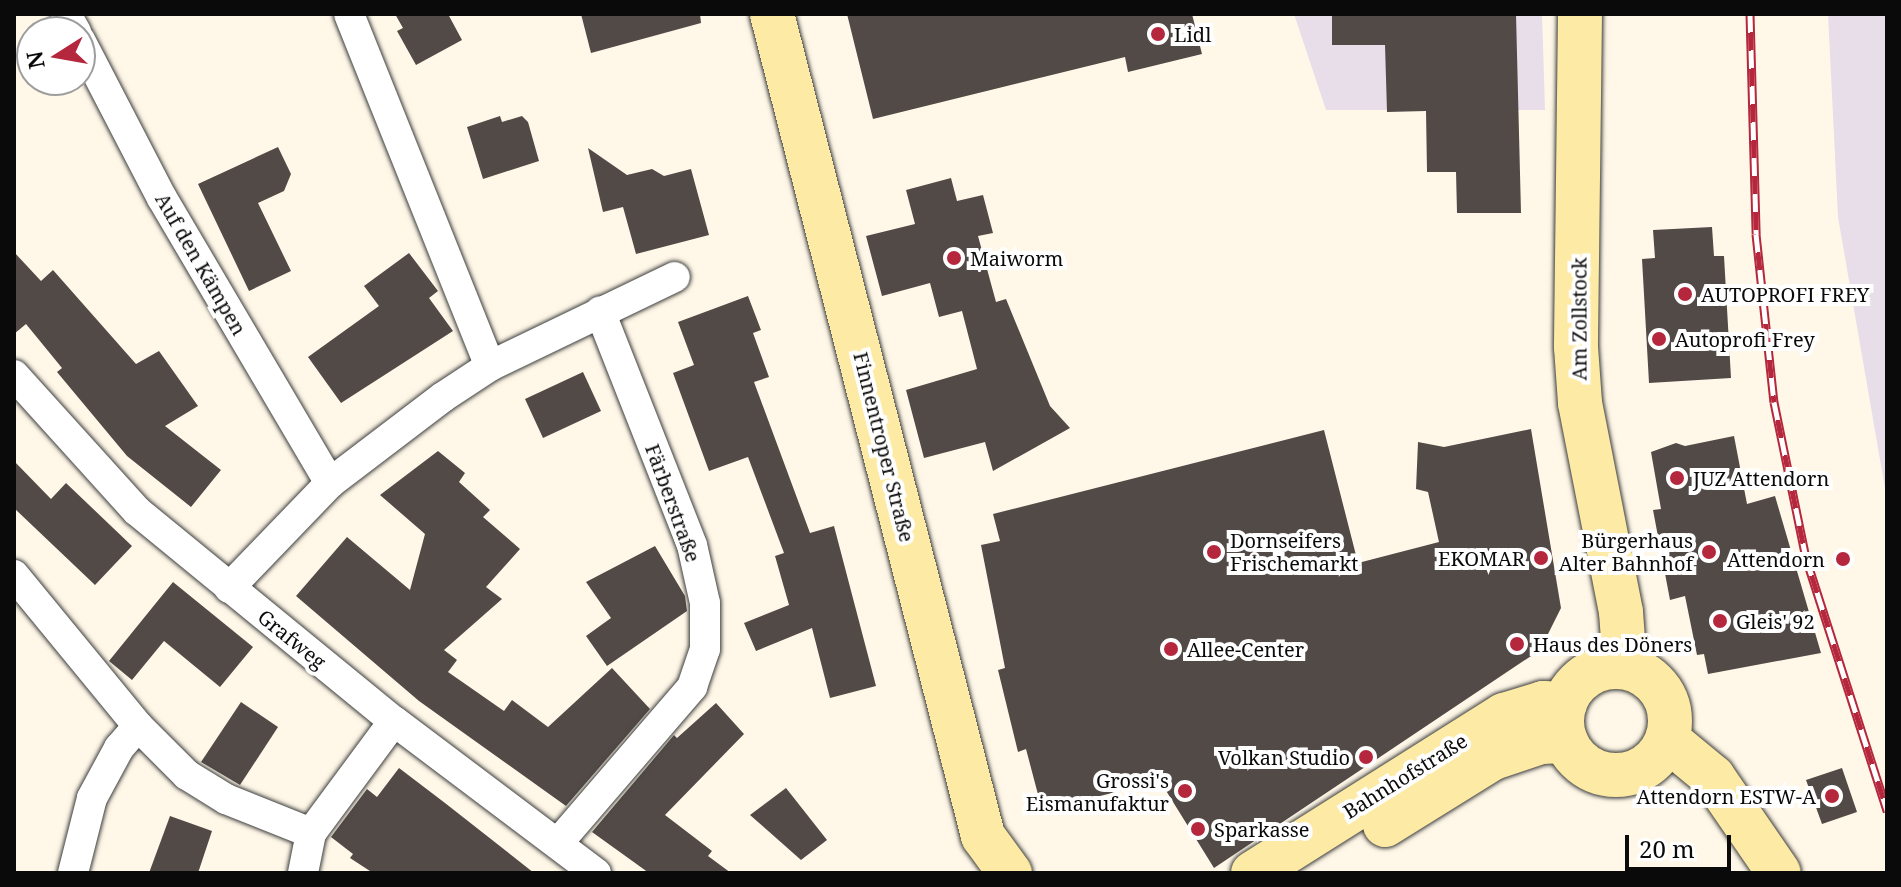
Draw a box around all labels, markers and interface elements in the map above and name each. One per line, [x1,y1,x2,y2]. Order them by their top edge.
north arrow [16,16,96,96]
place label: Lidl [1174,22,1211,46]
marker: Lidl [1149,25,1167,43]
text: N [18,49,51,72]
street label: Auf den Kämpen [151,189,251,339]
place label: Maiworm [970,246,1064,270]
marker: Maiworm [945,249,963,267]
street label: Am Zollstock [1567,257,1591,381]
place label: AUTOPROFI FREY [1701,282,1869,306]
marker: AUTOPROFI FREY [1676,285,1694,303]
place label: Autoprofi Frey [1675,327,1815,351]
marker: Autoprofi Frey [1650,330,1668,348]
street label: Finnentroper Straße [849,349,919,545]
street label: Färberstraße [641,441,705,565]
place label: JUZ Attendorn [1693,466,1829,490]
marker: JUZ Attendorn [1668,469,1686,487]
place label: Dornseifers Frischemarkt [1230,528,1358,575]
place label: Bürgerhaus Alter Bahnhof [1559,528,1693,575]
marker: Dornseifers Frischemarkt [1205,543,1223,561]
marker: Bürgerhaus Alter Bahnhof [1700,543,1718,561]
place label: EKOMAR [1438,546,1525,570]
place label: Attendorn [1727,547,1825,571]
marker: Attendorn [1832,548,1854,570]
marker: EKOMAR [1532,549,1550,567]
street label: Grafweg [253,604,331,674]
place label: Gleis' 92 [1736,609,1815,633]
marker: Gleis' 92 [1711,612,1729,630]
place label: Haus des Döners [1533,632,1692,656]
marker: Haus des Döners [1508,635,1526,653]
place label: Allee-Center [1187,637,1304,661]
marker: Allee-Center [1162,640,1180,658]
street label: Bahnhofstraße [1339,728,1471,824]
place label: Volkan Studio [1218,745,1350,769]
marker: Volkan Studio [1357,748,1375,766]
place label: Grossi's Eismanufaktur [1026,768,1169,815]
marker: Grossi's Eismanufaktur [1176,782,1194,800]
place label: Attendorn ESTW-A [1636,784,1816,808]
marker: Attendorn ESTW-A [1823,787,1841,805]
place label: Sparkasse [1214,817,1310,841]
scale bar [1629,819,1735,869]
marker: Sparkasse [1189,820,1207,838]
text: 20 m [1639,832,1695,865]

